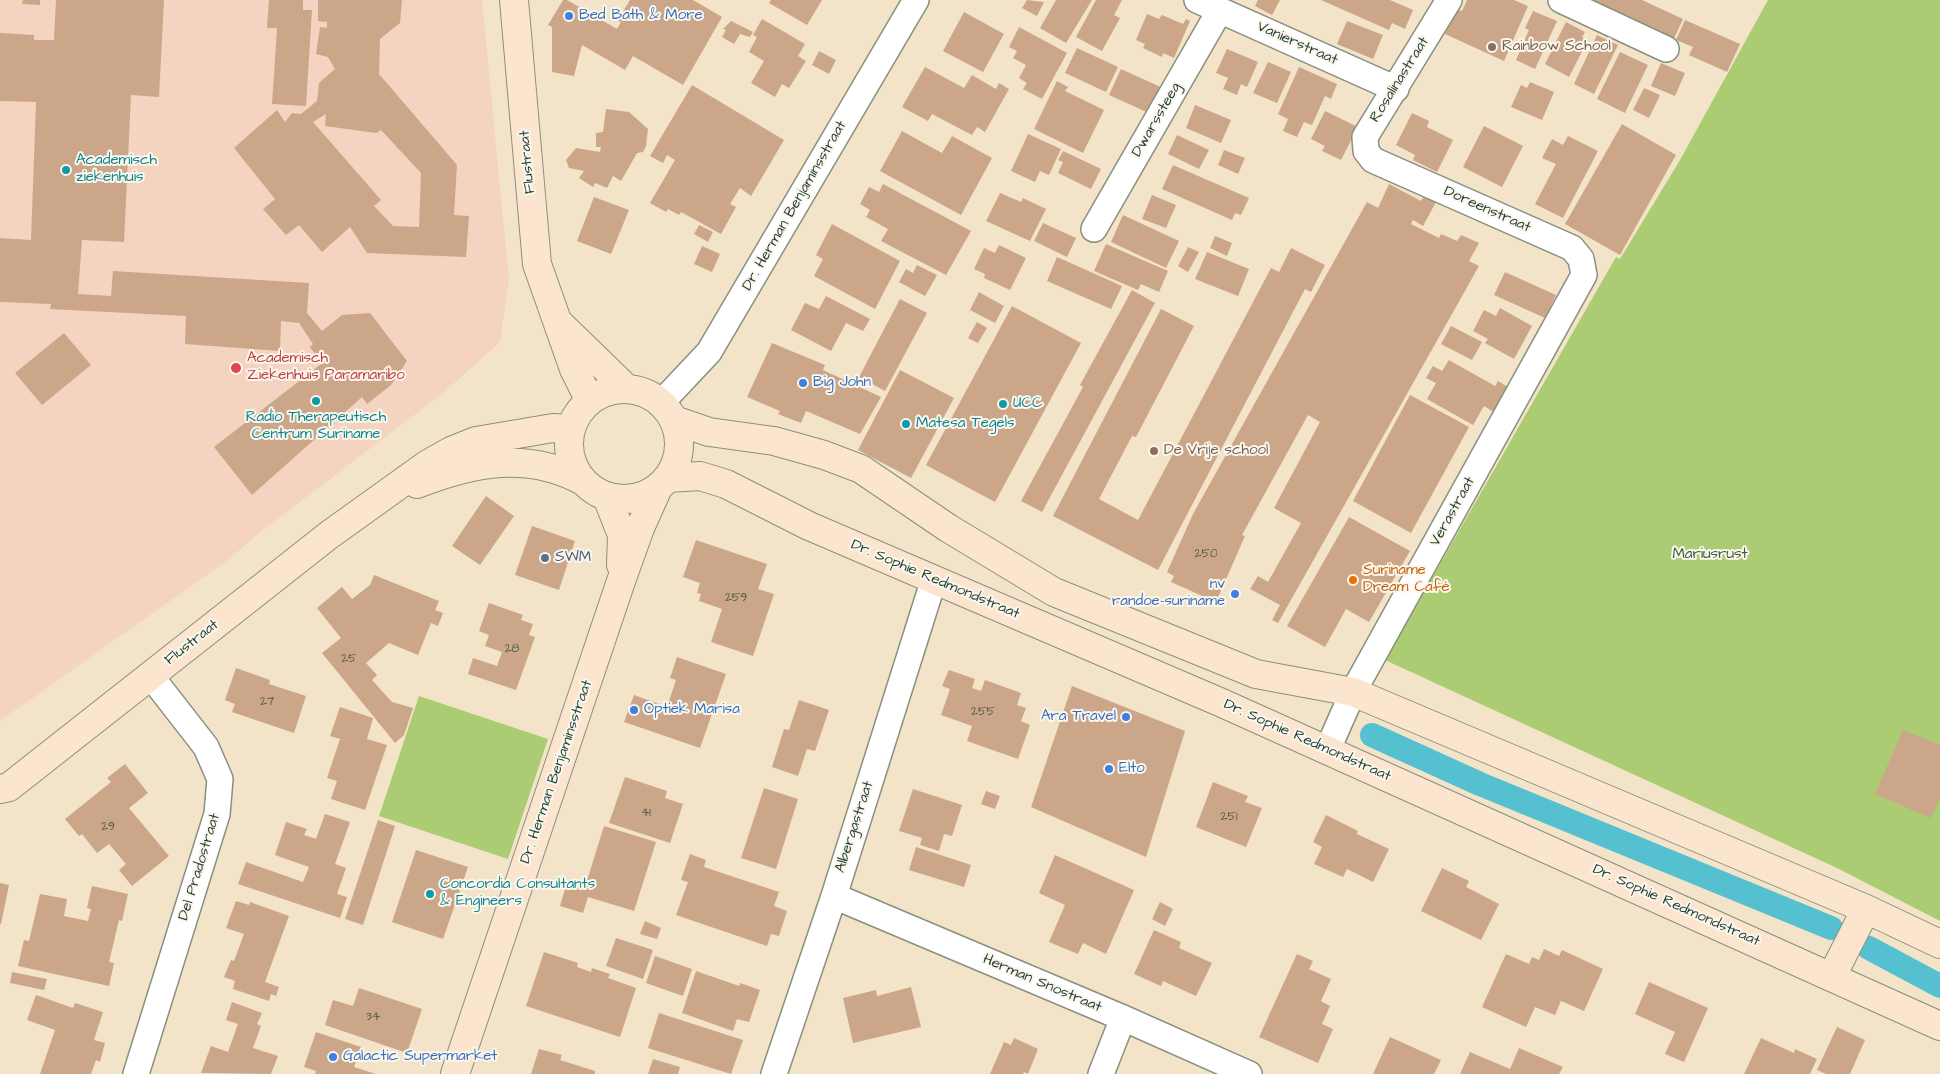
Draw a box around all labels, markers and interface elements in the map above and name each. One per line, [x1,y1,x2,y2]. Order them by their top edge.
place label: Bed Bath & More [579,7,703,25]
marker: Bed Bath & More [563,10,575,22]
street label: Vanierstraat [1254,18,1340,70]
street label: Rosalinastraat [1367,34,1433,126]
place label: Rainbow School [1502,38,1611,56]
marker: Rainbow School [1486,41,1498,53]
street label: Dwarssteeg [1128,80,1186,160]
street label: Dr. Herman Benjaminsstraat [739,118,851,294]
street label: Flustraat [516,130,540,194]
place label: Academisch ziekenhuis [76,152,157,187]
marker: Academisch ziekenhuis [60,164,72,176]
street label: Doreenstraat [1441,183,1533,237]
place label: Academisch Ziekenhuis Paramaribo [247,350,405,385]
marker: Academisch Ziekenhuis Paramaribo [229,361,243,375]
place label: Big John [813,374,871,392]
marker: Big John [797,377,809,389]
marker: Radio Therapeutisch Centrum Suriname [310,395,322,407]
place label: UCC [1013,395,1043,413]
marker: UCC [997,398,1009,410]
place label: Radio Therapeutisch Centrum Suriname [246,409,386,444]
place label: Matesa Tegels [916,415,1015,433]
marker: Matesa Tegels [900,418,912,430]
place label: De Vrije school [1164,442,1268,460]
marker: De Vrije school [1148,445,1160,457]
street label: Verastraat [1427,474,1479,550]
street label: Dr. Sophie Redmondstraat [848,536,1022,624]
park label: Mariusrust [1672,546,1748,564]
house number: 250 [1195,547,1217,561]
place label: SWM [555,549,591,567]
marker: SWM [539,552,551,564]
place label: Suriname Dream Café [1363,562,1450,597]
marker: Suriname Dream Café [1347,574,1359,586]
place label: nv randoe-suriname [1112,576,1225,611]
marker: nv randoe-suriname [1229,588,1241,600]
house number: 259 [725,591,747,605]
street label: Flustraat [161,616,223,670]
house number: 28 [505,642,519,656]
house number: 25 [341,652,357,666]
street label: Dr. Herman Benjaminsstraat [517,678,597,866]
house number: 27 [260,695,274,709]
street label: Dr. Sophie Redmondstraat [1220,696,1394,786]
place label: Optiek Marisa [644,701,740,719]
marker: Optiek Marisa [628,704,640,716]
house number: 255 [971,705,995,719]
place label: Ara Travel [1041,708,1116,726]
marker: Ara Travel [1120,711,1132,723]
place label: Elto [1119,760,1145,778]
marker: Elto [1103,763,1115,775]
street label: Albergastraat [832,779,878,875]
house number: 41 [641,806,651,820]
house number: 251 [1221,810,1237,824]
street label: Del Pradostraat [175,811,225,923]
house number: 29 [101,820,115,834]
street label: Dr. Sophie Redmondstraat [1589,861,1763,951]
place label: Concordia Consultants & Engineers [440,876,595,911]
marker: Concordia Consultants & Engineers [424,888,436,900]
street label: Herman Snostraat [980,951,1104,1017]
house number: 34 [366,1010,380,1024]
place label: Galactic Supermarket [343,1048,497,1066]
marker: Galactic Supermarket [327,1051,339,1063]

